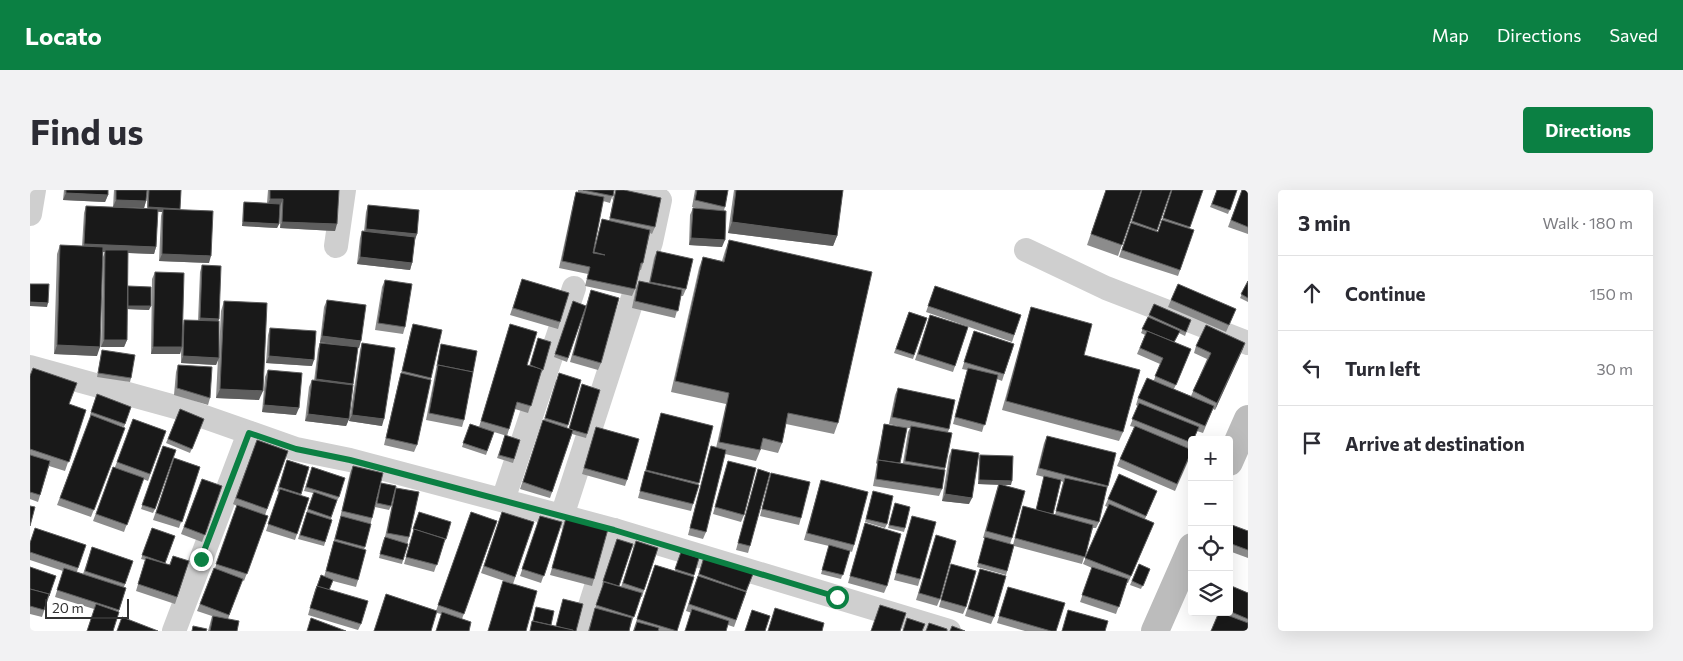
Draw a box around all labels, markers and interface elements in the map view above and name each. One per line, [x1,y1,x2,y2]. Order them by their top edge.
text: Locato [25,21,102,50]
text: Map [1432,24,1469,46]
text: Directions [1497,24,1581,46]
text: Saved [1609,24,1658,46]
button: Directions [1523,107,1653,153]
text: Find us [30,109,144,152]
text: 3 min [1298,210,1351,235]
text: Walk · 180 m [1543,213,1633,232]
icon: ahead [1298,279,1326,307]
text: Continue [1345,282,1425,305]
text: 150 m [1590,284,1633,303]
icon: left [1298,354,1326,382]
text: Turn left [1345,357,1420,380]
text: 30 m [1596,359,1633,378]
icon: arrive [1298,429,1326,457]
text: Arrive at destination [1345,432,1525,455]
map controls [1188,436,1233,616]
button: + [1188,436,1233,481]
button: − [1188,481,1233,526]
button: locate [1188,526,1233,571]
route end [190,548,213,571]
button: layers [1188,571,1233,616]
route start [826,586,849,609]
scale bar [45,596,129,619]
text: 20 m [52,599,84,616]

